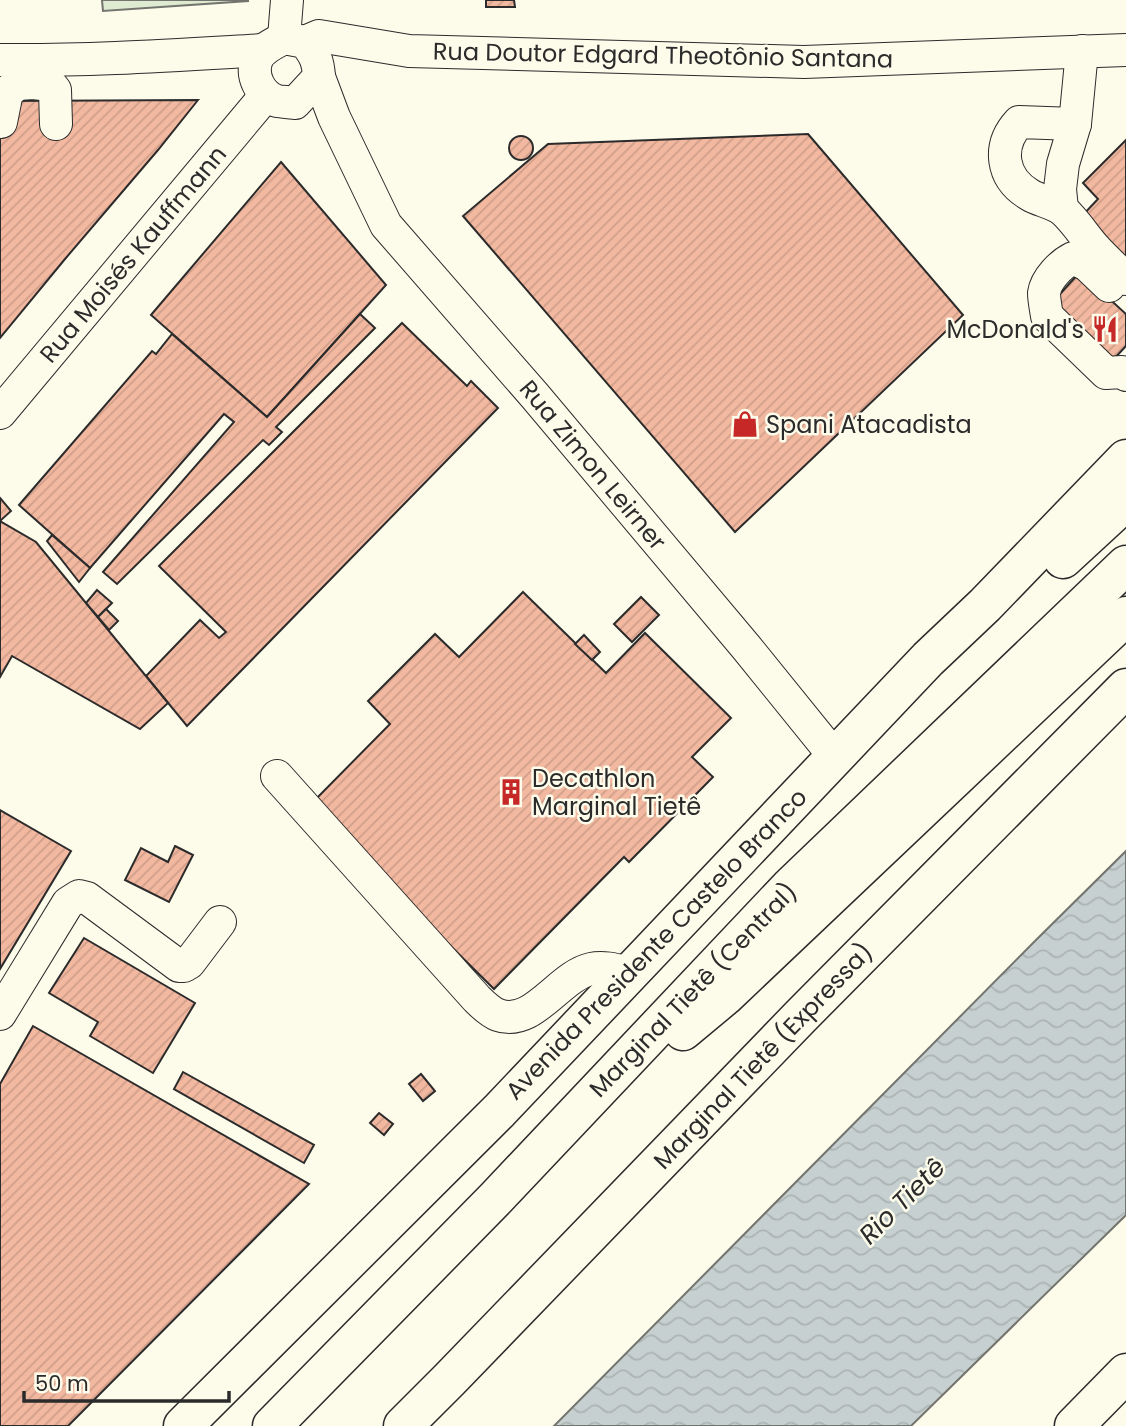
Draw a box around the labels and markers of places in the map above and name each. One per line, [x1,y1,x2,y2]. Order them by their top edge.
place label: McDonald's [946,313,1084,346]
restaurant icon: McDonald's [1090,314,1120,344]
place label: Spani Atacadista [766,408,972,441]
shop icon: Spani Atacadista [730,409,760,439]
place label: Decathlon Marginal Tietê [532,762,701,823]
building icon: Decathlon Marginal Tietê [496,777,526,807]

